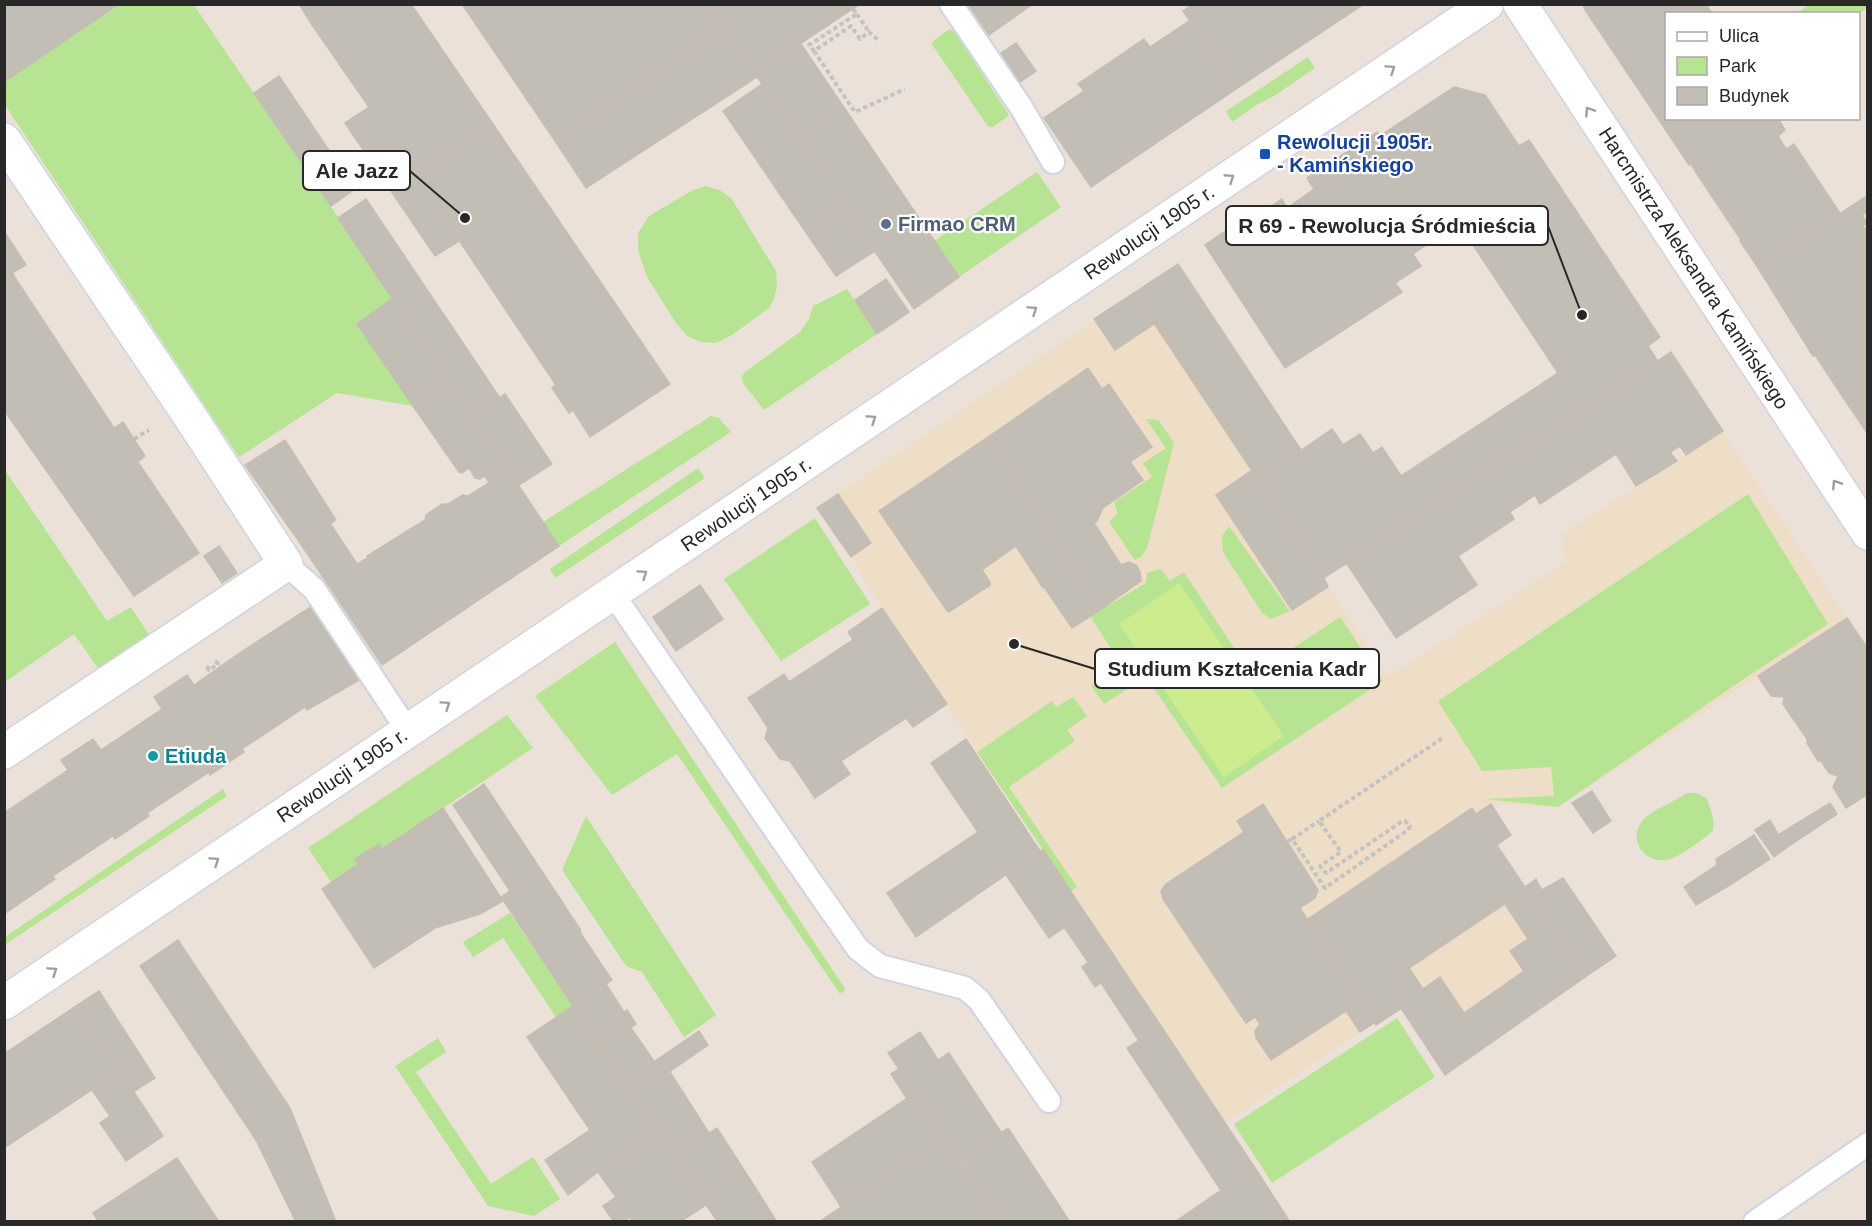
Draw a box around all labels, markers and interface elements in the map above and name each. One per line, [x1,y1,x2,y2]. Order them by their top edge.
legend [1665,12,1860,120]
text: Ulica [1719,26,1760,46]
text: Park [1719,56,1757,76]
one-way arrow [1385,65,1396,76]
text: Budynek [1719,86,1790,106]
one-way arrow [1586,106,1597,117]
street label: Harcmistrza Aleksandra Kamińskiego [1595,123,1793,413]
place label: Rewolucji 1905r. - Kamińskiego [1277,131,1433,176]
marker: Rewolucji 1905r. - Kamińskiego [1258,147,1272,161]
callout: Ale Jazz [303,151,410,190]
text: Ale Jazz [316,159,398,182]
one-way arrow [1223,174,1234,185]
street label: Rewolucji 1905 r. [1080,180,1218,284]
callout: R 69 - Rewolucja Śródmieścia [1226,206,1548,245]
place label: Firmao CRM [898,213,1016,235]
text: R 69 - Rewolucja Śródmieścia [1238,214,1536,237]
marker: Firmao CRM [879,217,893,231]
one-way arrow [1027,307,1038,318]
one-way arrow [865,415,876,426]
street label: Rewolucji 1905 r. [677,452,815,556]
one-way arrow [1831,480,1843,490]
one-way arrow [636,570,647,581]
callout: Studium Kształcenia Kadr [1095,649,1379,688]
text: Studium Kształcenia Kadr [1107,657,1367,680]
one-way arrow [440,701,450,713]
street label: Rewolucji 1905 r. [273,723,411,827]
place label: Etiuda [165,745,227,767]
marker: Etiuda [146,749,160,763]
one-way arrow [208,858,219,869]
one-way arrow [47,966,57,978]

